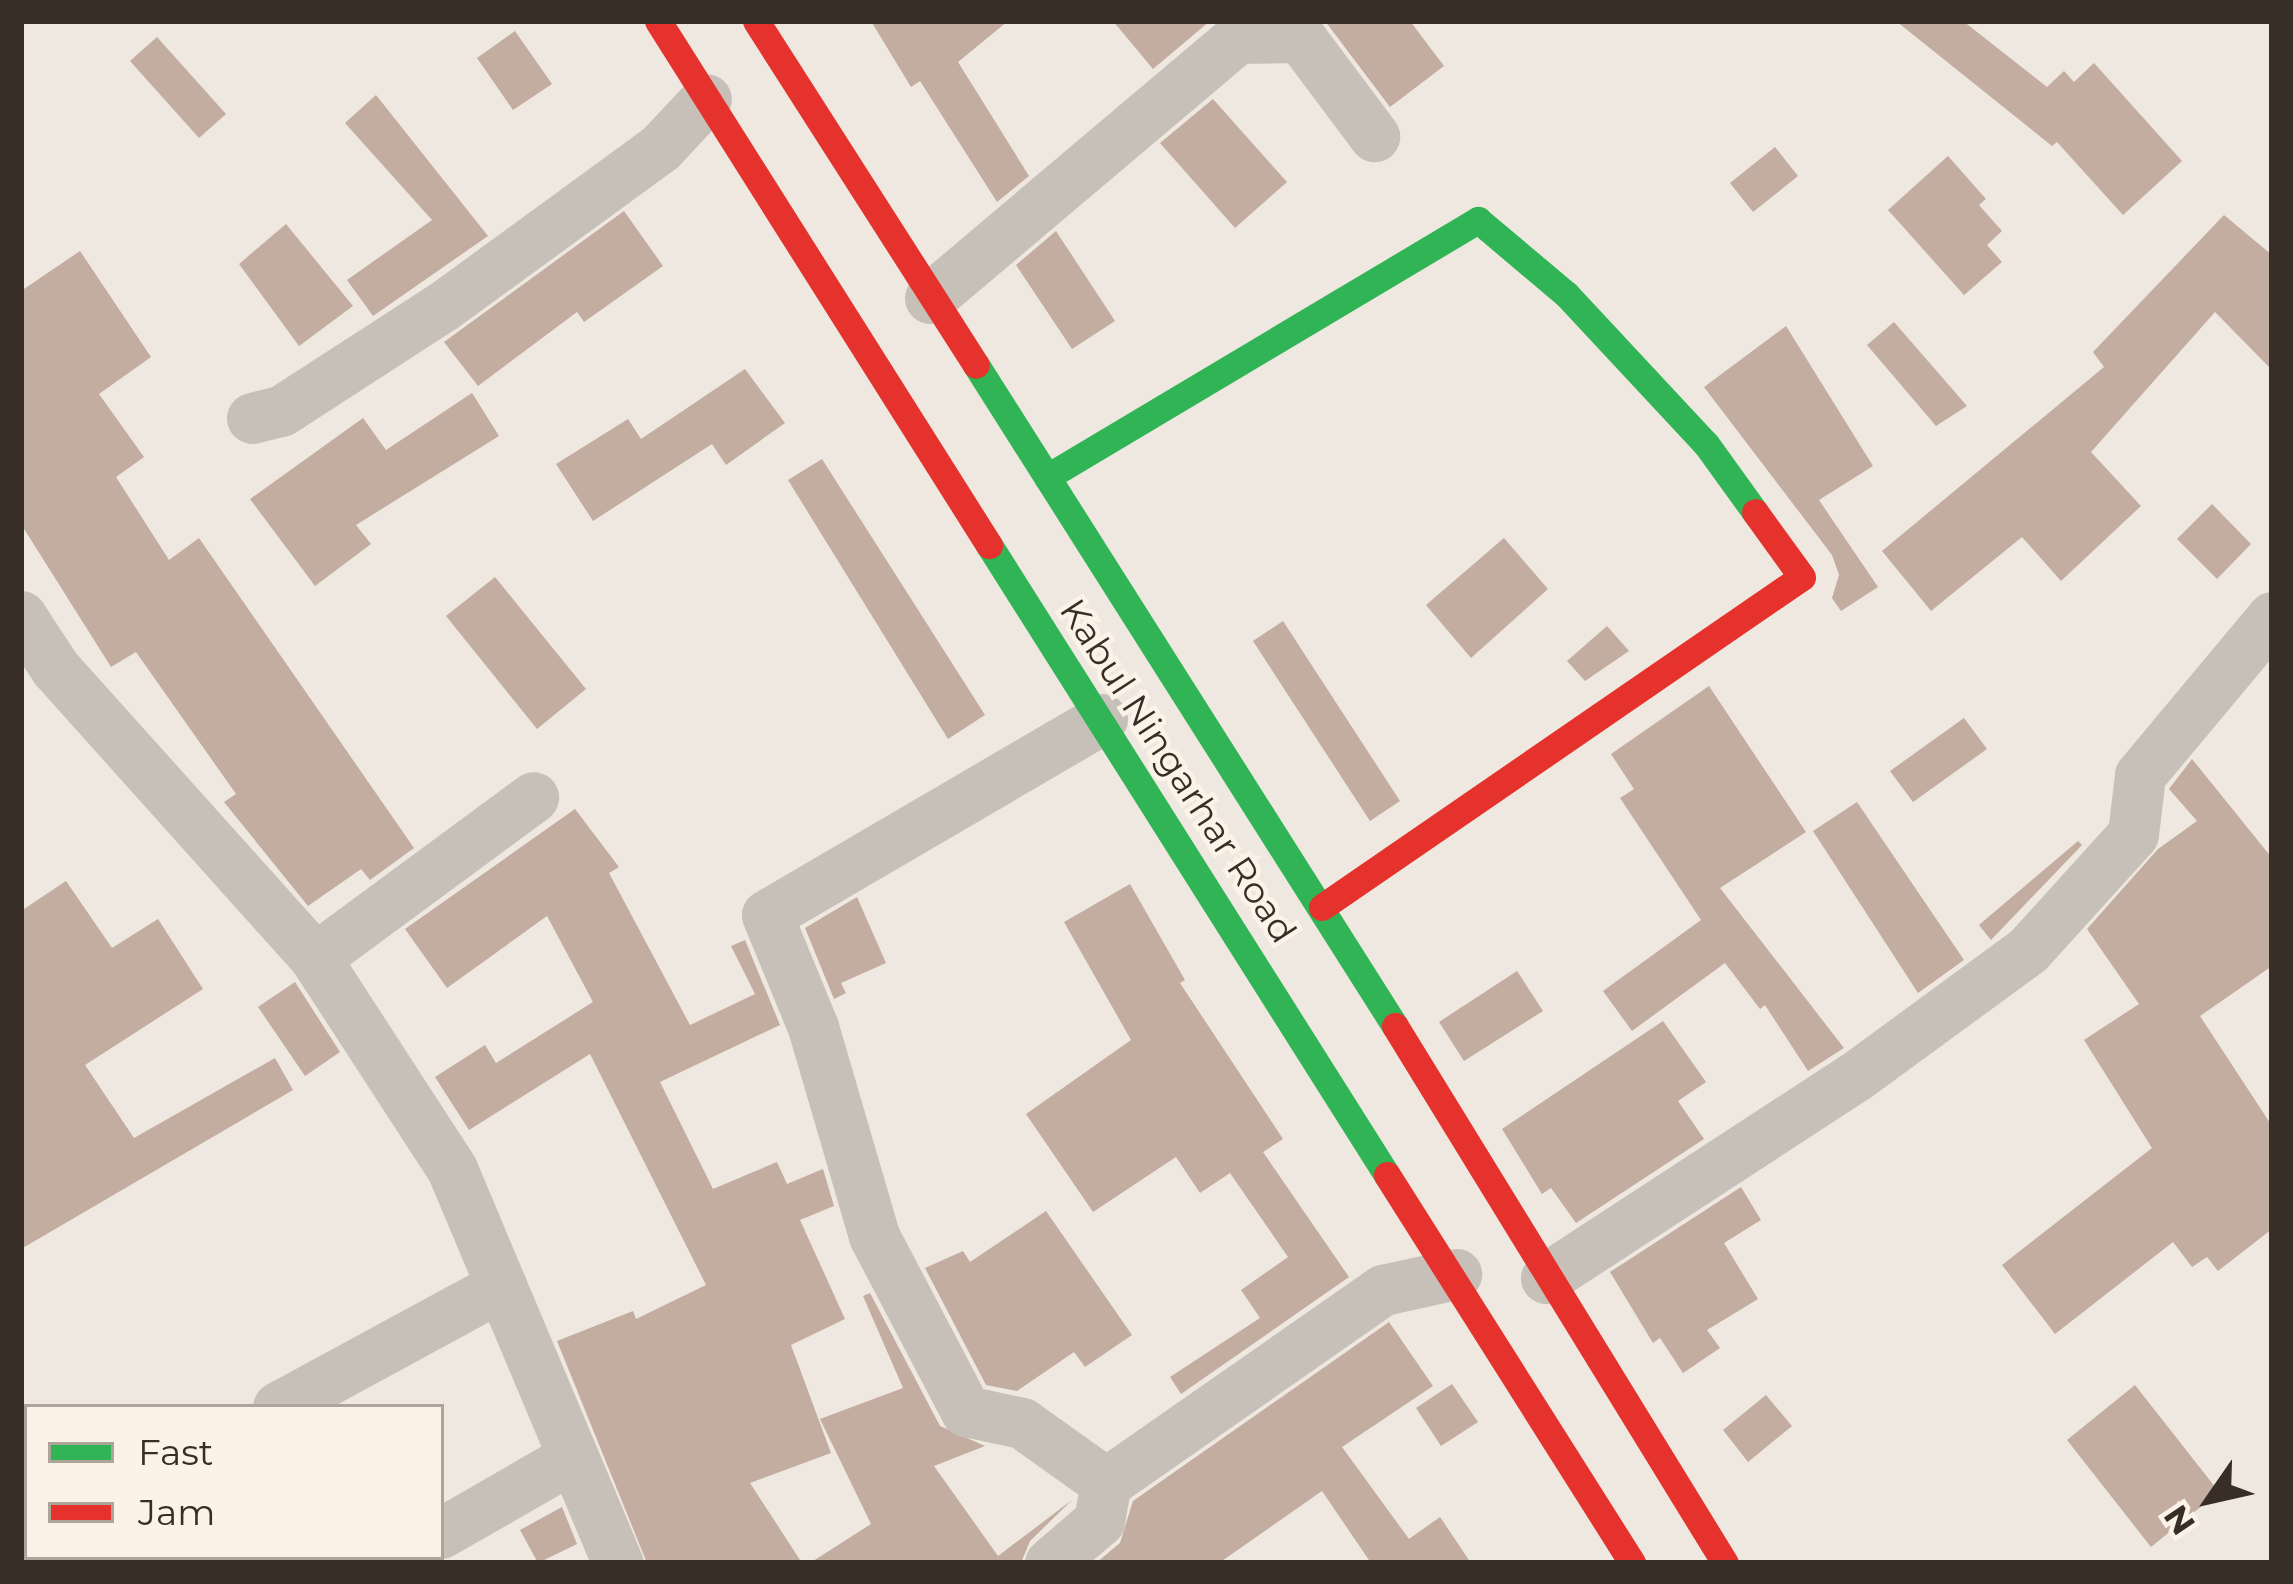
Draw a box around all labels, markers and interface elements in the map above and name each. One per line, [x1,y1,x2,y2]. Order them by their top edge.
street label: Kabul Ningarhar Road [1051,591,1305,951]
legend [24,1404,444,1560]
text: Fast [138,1430,213,1474]
north arrow [2149,1440,2269,1560]
text: Jam [138,1490,215,1534]
text: N [2155,1498,2203,1542]

